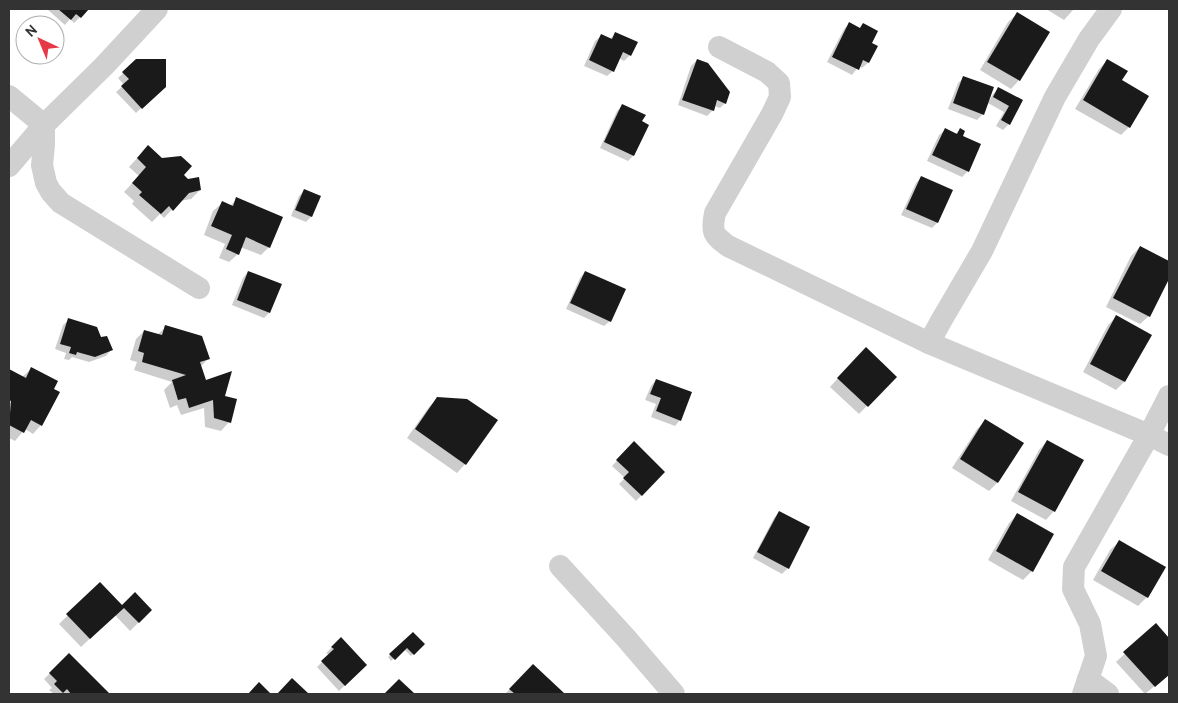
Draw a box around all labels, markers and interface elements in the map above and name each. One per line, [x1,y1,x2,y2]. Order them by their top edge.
north arrow [15,15,65,65]
text: N [21,21,41,41]

